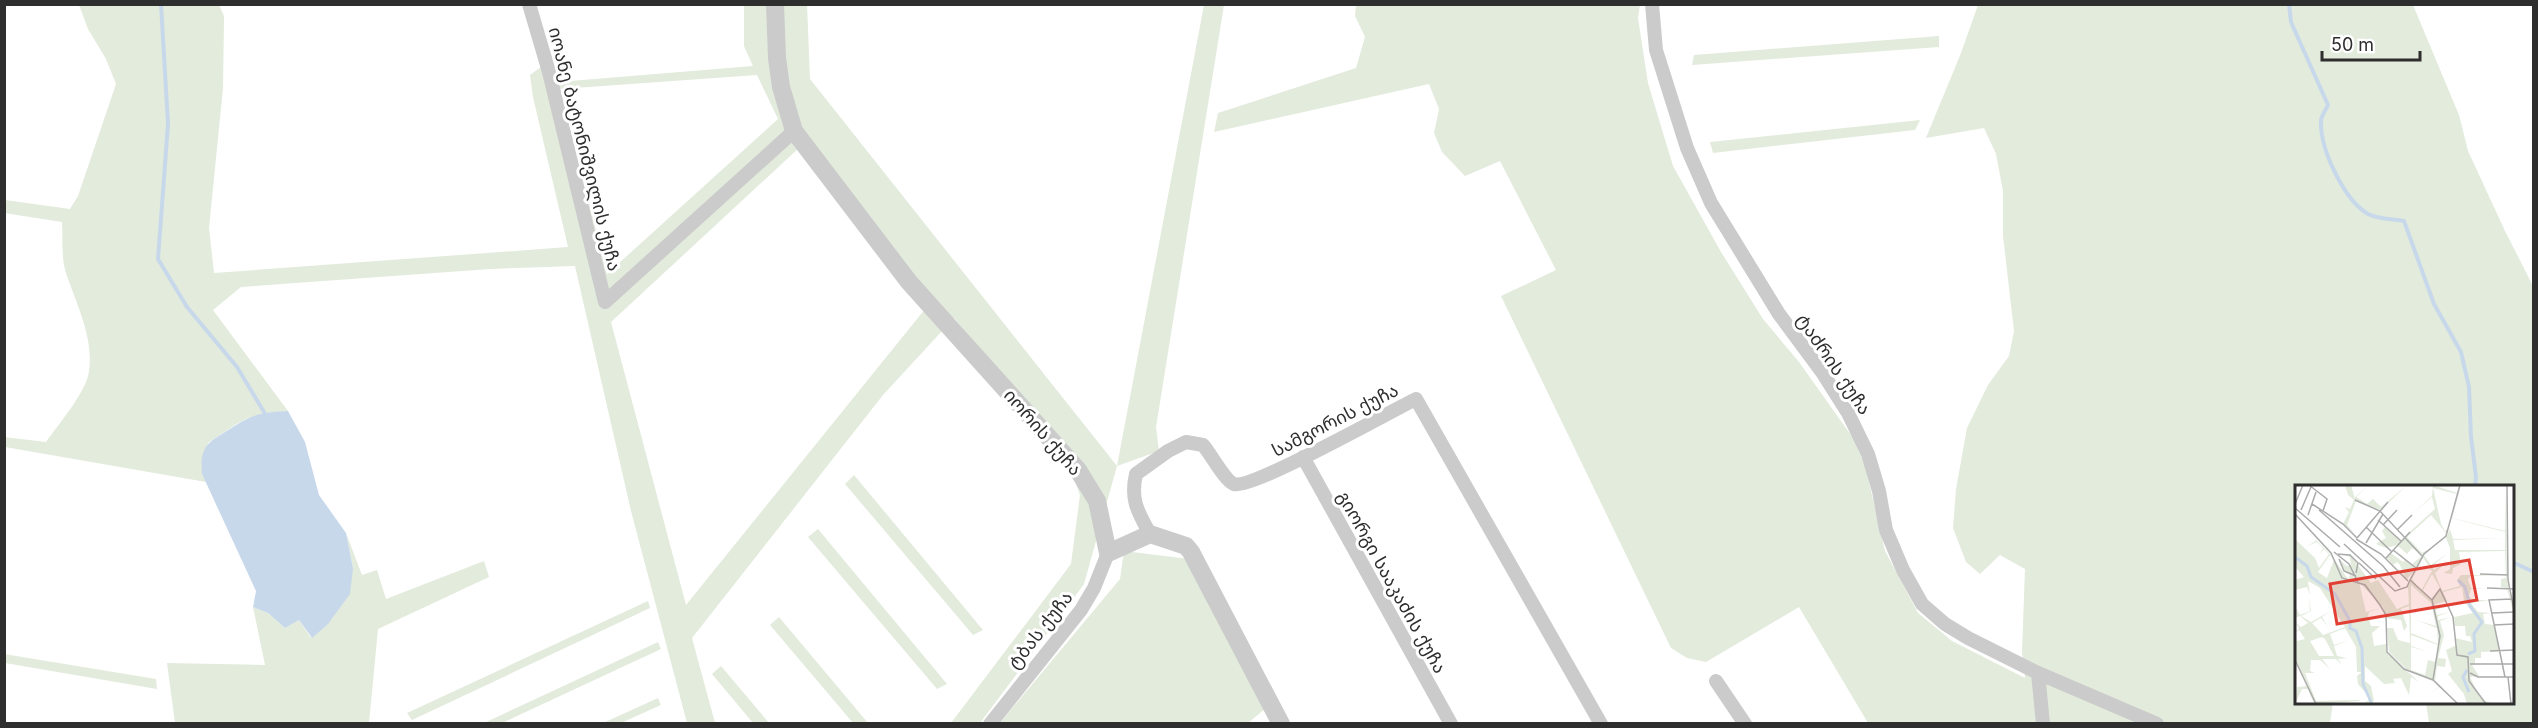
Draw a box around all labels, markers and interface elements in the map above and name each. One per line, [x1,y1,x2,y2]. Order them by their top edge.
scale bar [2322,24,2420,62]
street label: იოანე ბატონიშვილის ქუჩა [544,25,625,273]
text: 50 m [2331,34,2374,55]
street label: ტაძრის ქუჩა [1792,309,1876,419]
street label: სამგორის ქუჩა [1268,379,1402,462]
street label: იორის ქუჩა [999,385,1086,480]
inset map [2295,485,2514,704]
street label: გიორგი სააკაძის ქუჩა [1332,487,1451,677]
street label: ტბას ქუჩა [1003,587,1078,674]

